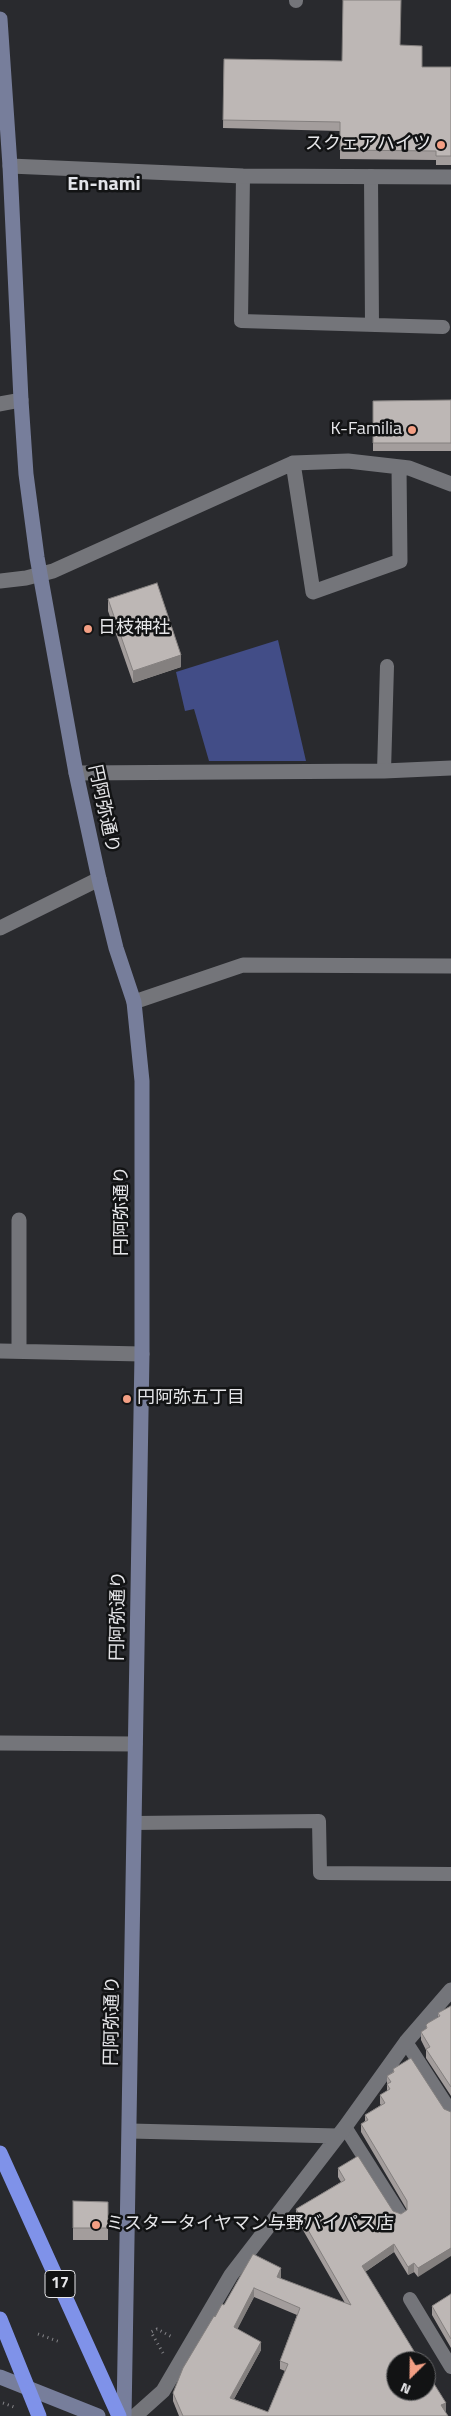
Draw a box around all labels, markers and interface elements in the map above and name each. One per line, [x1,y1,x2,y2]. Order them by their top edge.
place label: スクェアハイツ [305,134,431,156]
marker: スクェアハイツ [435,139,447,151]
district label: En-nami [67,173,141,197]
place label: K-Familia [331,419,402,441]
marker: K-Familia [406,424,418,436]
place label: 日枝神社 [98,618,170,640]
marker: 日枝神社 [82,623,94,635]
street label: 円阿弥通り [83,763,123,855]
street label: 円阿弥通り [112,1166,134,1256]
place label: 円阿弥五丁目 [137,1388,245,1410]
marker: 円阿弥五丁目 [121,1393,133,1405]
street label: 円阿弥通り [107,1571,131,1661]
street label: 円阿弥通り [101,1976,125,2066]
place label: ミスタータイヤマン与野バイパス店 [106,2214,394,2236]
marker: ミスタータイヤマン与野バイパス店 [90,2219,102,2231]
road number: 17 [45,2270,75,2298]
north arrow [386,2351,436,2401]
text: N [397,2378,414,2401]

